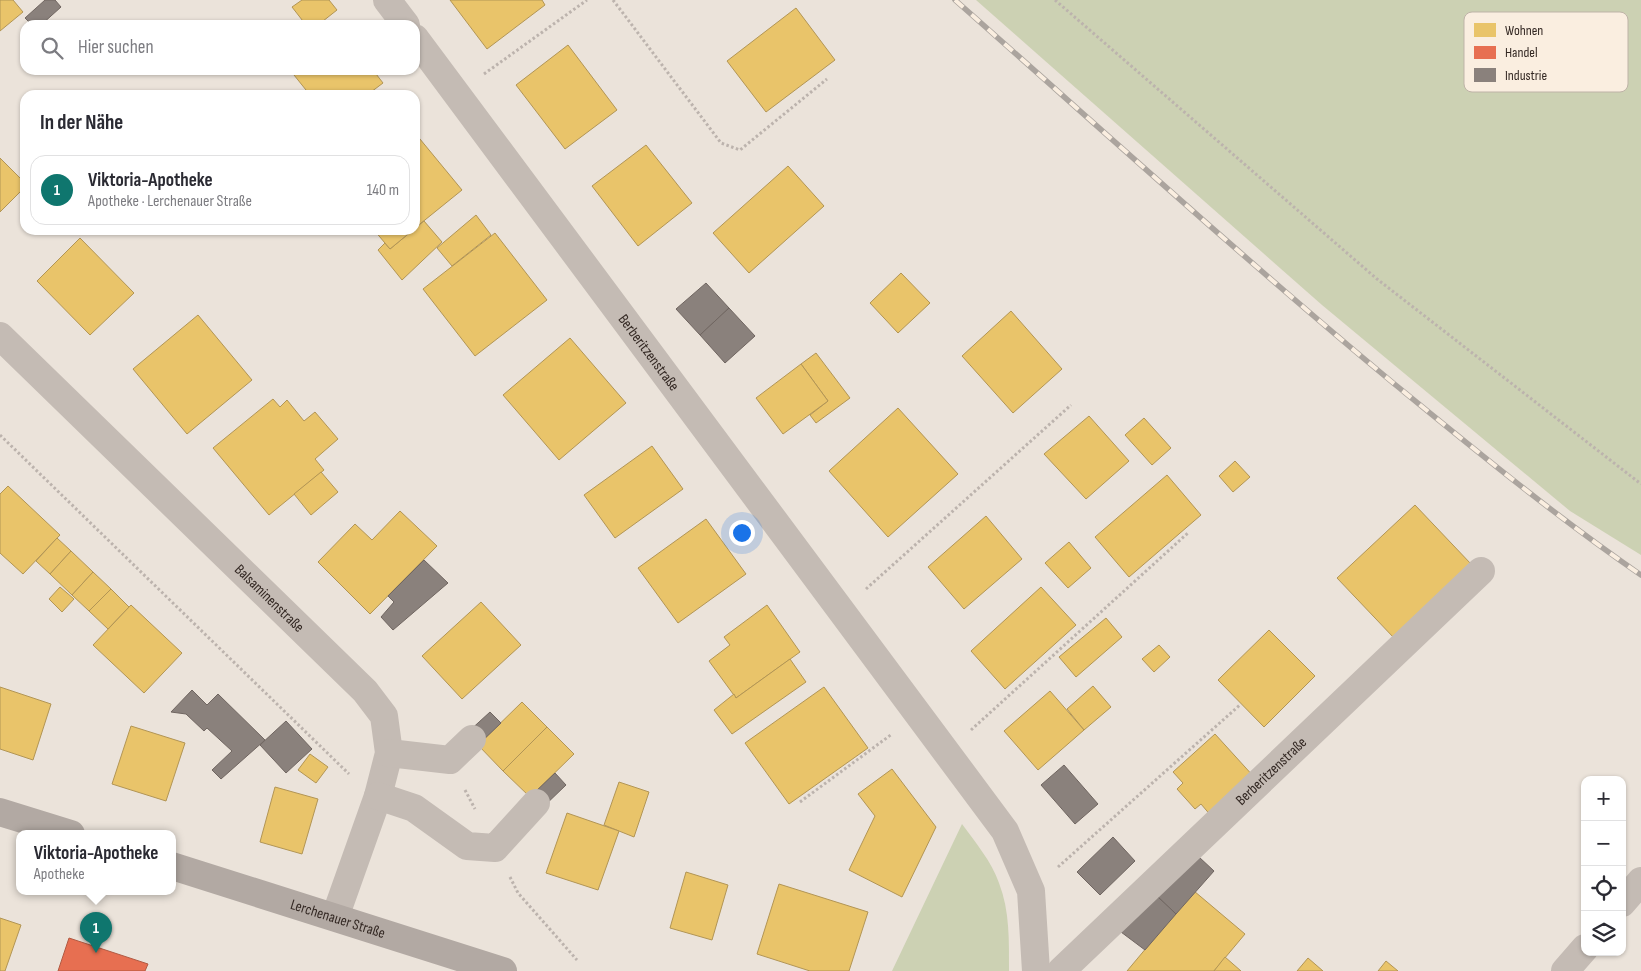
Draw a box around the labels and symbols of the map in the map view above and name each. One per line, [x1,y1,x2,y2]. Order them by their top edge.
legend [1464,12,1628,92]
text: Wohnen [1505,22,1543,39]
text: Handel [1505,44,1538,61]
text: Industrie [1505,67,1547,84]
street label: Berberitzenstraße [614,311,683,395]
your location [729,520,755,546]
street label: Balsaminenstraße [230,560,308,637]
street label: Berberitzenstraße [1232,733,1311,810]
street label: Lerchenauer Straße [288,895,387,943]
pin: 1 [80,912,112,953]

